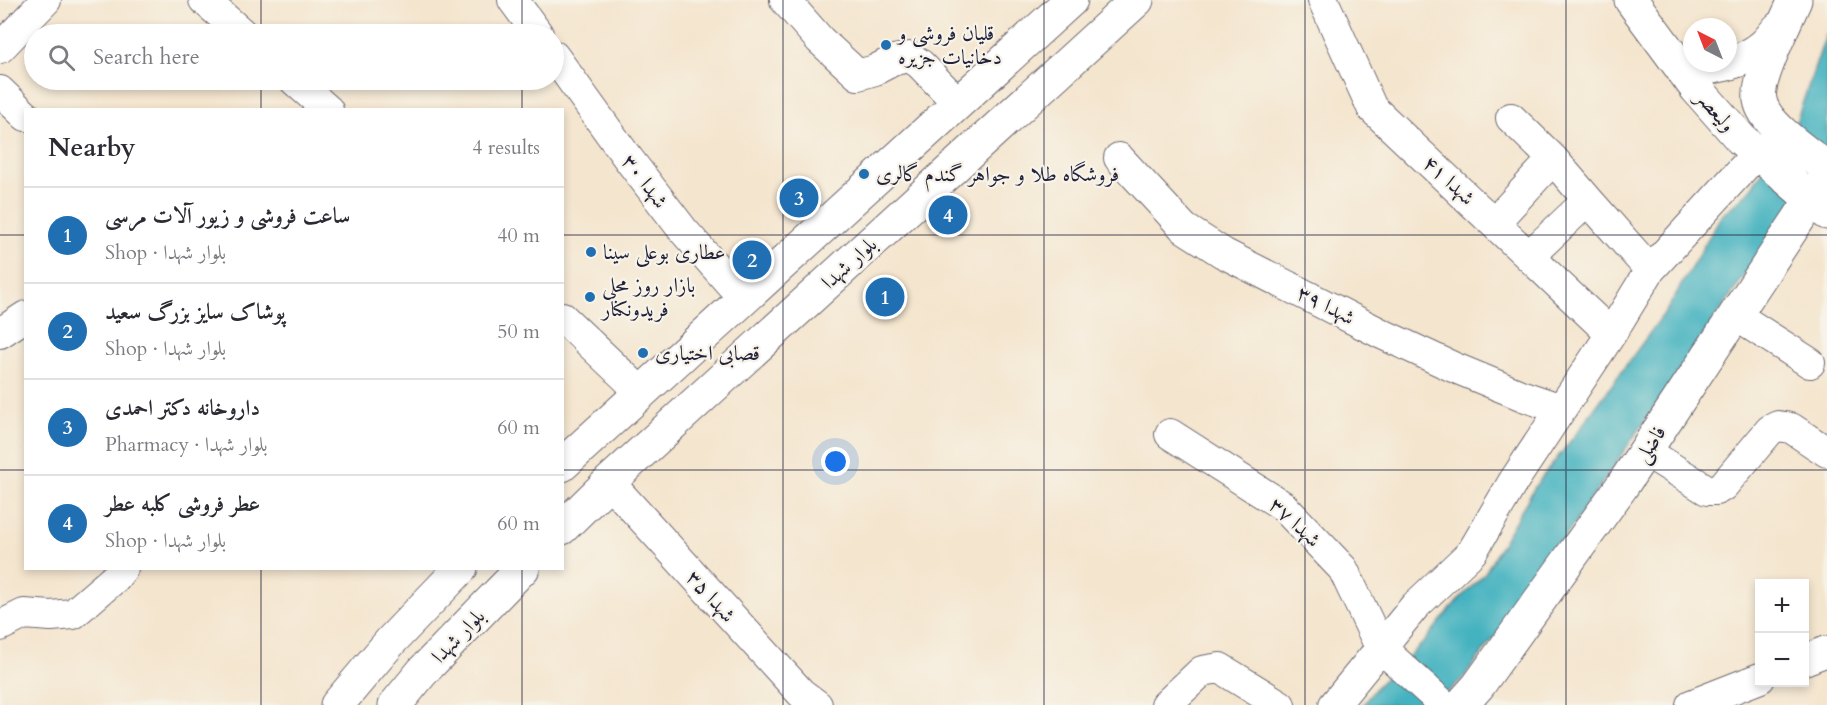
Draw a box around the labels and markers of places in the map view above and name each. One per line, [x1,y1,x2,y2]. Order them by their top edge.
place label: قلیان فروشی و دخانیات جزیره [896,19,1002,72]
marker: قلیان فروشی و دخانیات جزیره [879,38,893,52]
place label: فروشگاه طلا و جواهر گندم گالری [876,160,1119,192]
marker: فروشگاه طلا و جواهر گندم گالری [857,167,871,181]
pin: 3 [780,176,818,220]
pin: 4 [928,192,968,238]
place label: عطاری بوعلی سینا [603,238,725,268]
pin: 2 [732,238,771,282]
marker: عطاری بوعلی سینا [584,245,598,259]
place label: بازار روز محلی فریدونکنار [600,271,695,324]
pin: 1 [866,274,904,320]
marker: بازار روز محلی فریدونکنار [583,290,597,304]
place label: قصابی اختیاری [655,339,760,368]
marker: قصابی اختیاری [636,346,650,360]

